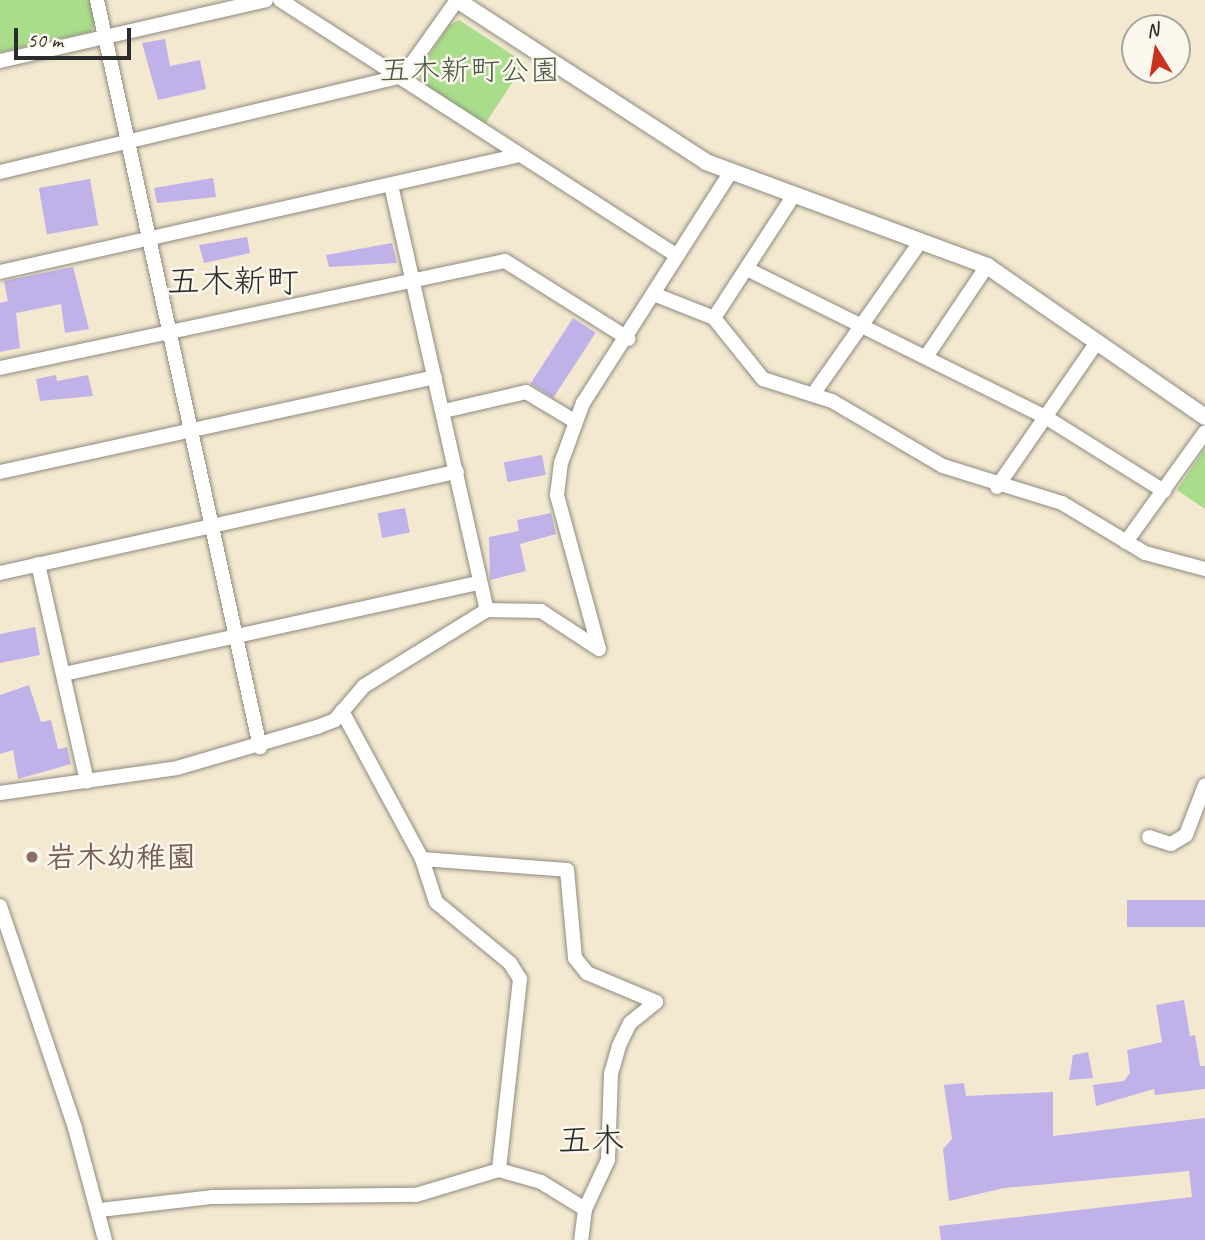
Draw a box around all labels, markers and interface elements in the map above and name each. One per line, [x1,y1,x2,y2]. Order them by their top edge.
scale bar [18,14,135,58]
north arrow [1121,14,1191,84]
text: N [1144,17,1160,43]
text: 50 m [27,27,63,53]
park label: 五木新町公園 [380,52,560,88]
district label: 五木新町 [167,262,299,302]
place label: 岩木幼稚園 [46,839,196,875]
marker: 岩木幼稚園 [24,849,40,865]
district label: 五木 [558,1121,624,1161]

